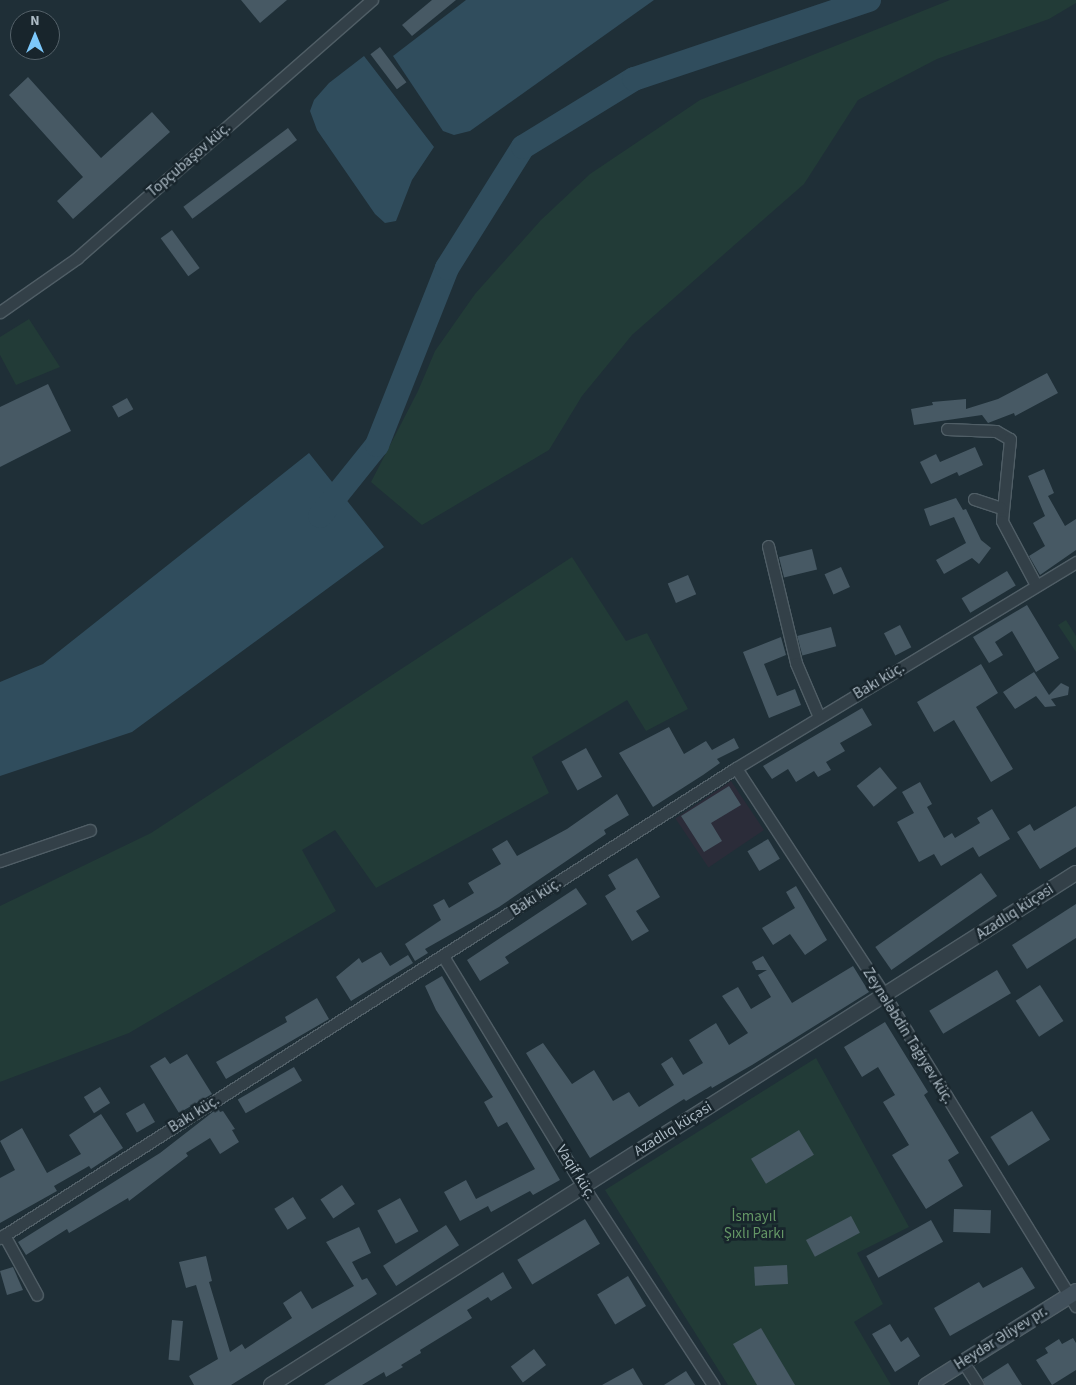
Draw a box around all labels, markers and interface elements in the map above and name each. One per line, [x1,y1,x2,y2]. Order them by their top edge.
north arrow [10,10,60,60]
text: N [30,11,40,31]
street label: Topçubaşov küç. [144,119,234,201]
street label: Bakı küç. [850,659,908,703]
street label: Bakı küç. [507,874,565,920]
street label: Azadlıq küçəsi [973,880,1057,944]
street label: Zeynələbdin Tağıyev küç. [859,965,957,1107]
street label: Bakı küç. [165,1091,223,1137]
street label: Azadlıq küçəsi [631,1098,715,1160]
street label: Vaqif küç. [552,1142,600,1202]
park label: İsmayıl Şıxlı Parkı [724,1207,784,1242]
street label: Heydər Əliyev pr. [951,1302,1051,1374]

